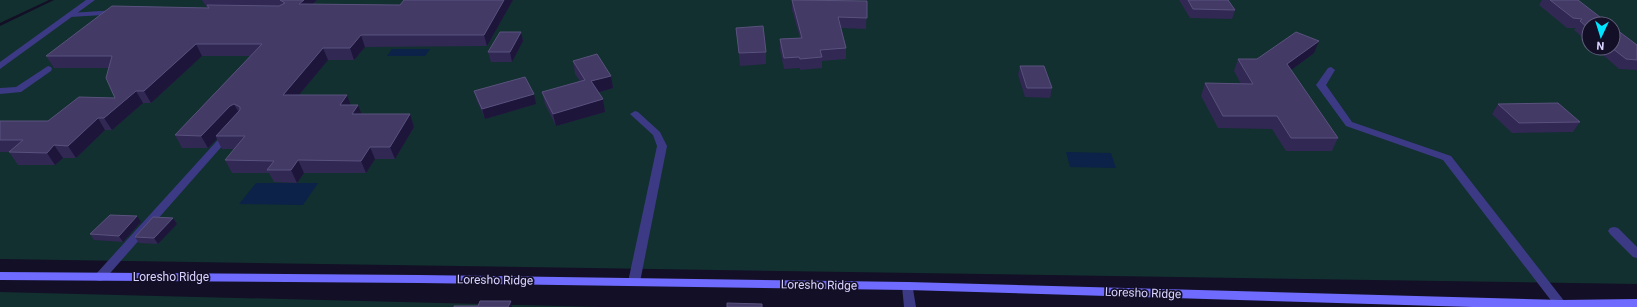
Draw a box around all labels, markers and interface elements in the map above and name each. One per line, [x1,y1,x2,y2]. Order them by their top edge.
north arrow [1581,16,1621,56]
text: N [1596,39,1605,52]
street label: Loresho Ridge [133,270,209,284]
street label: Loresho Ridge [457,272,533,288]
street label: Loresho Ridge [781,277,857,293]
street label: Loresho Ridge [1105,285,1181,301]

